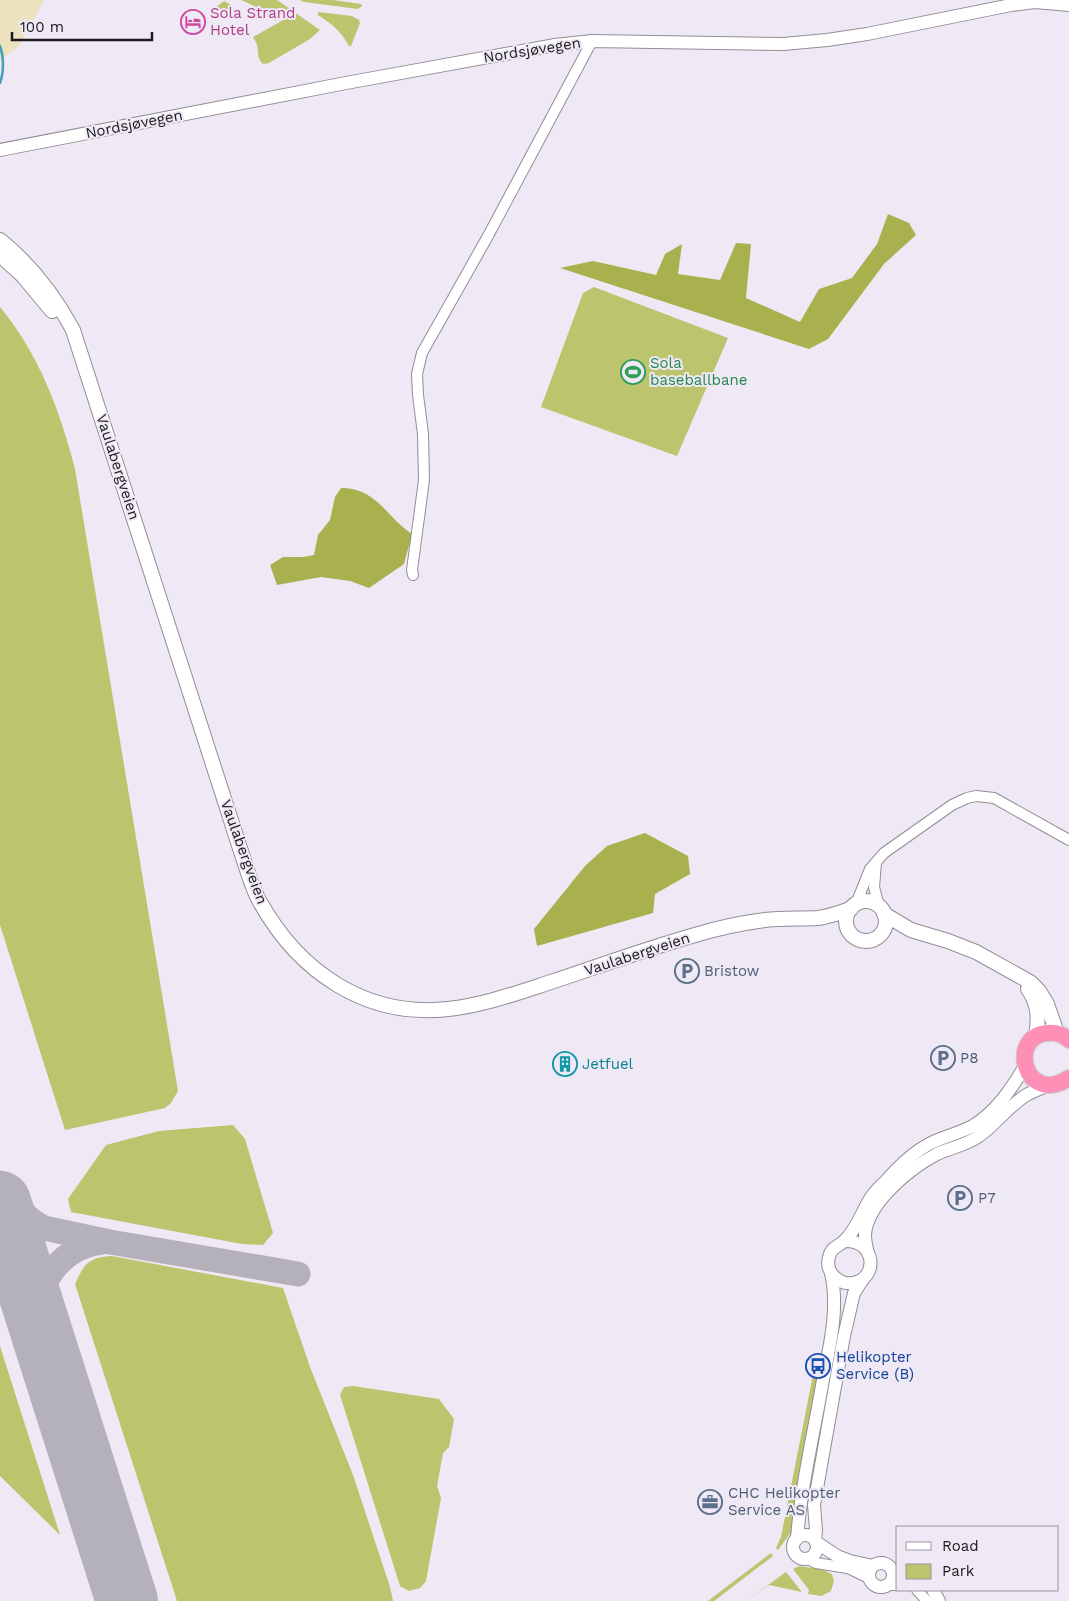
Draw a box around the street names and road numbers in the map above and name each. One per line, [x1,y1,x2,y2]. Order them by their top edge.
street label: Nordsjøvegen [482,33,582,67]
street label: Nordsjøvegen [84,106,184,142]
street label: Vaulabergveien [92,412,144,522]
street label: Vaulabergveien [217,797,271,907]
street label: Vaulabergveien [582,928,692,980]

